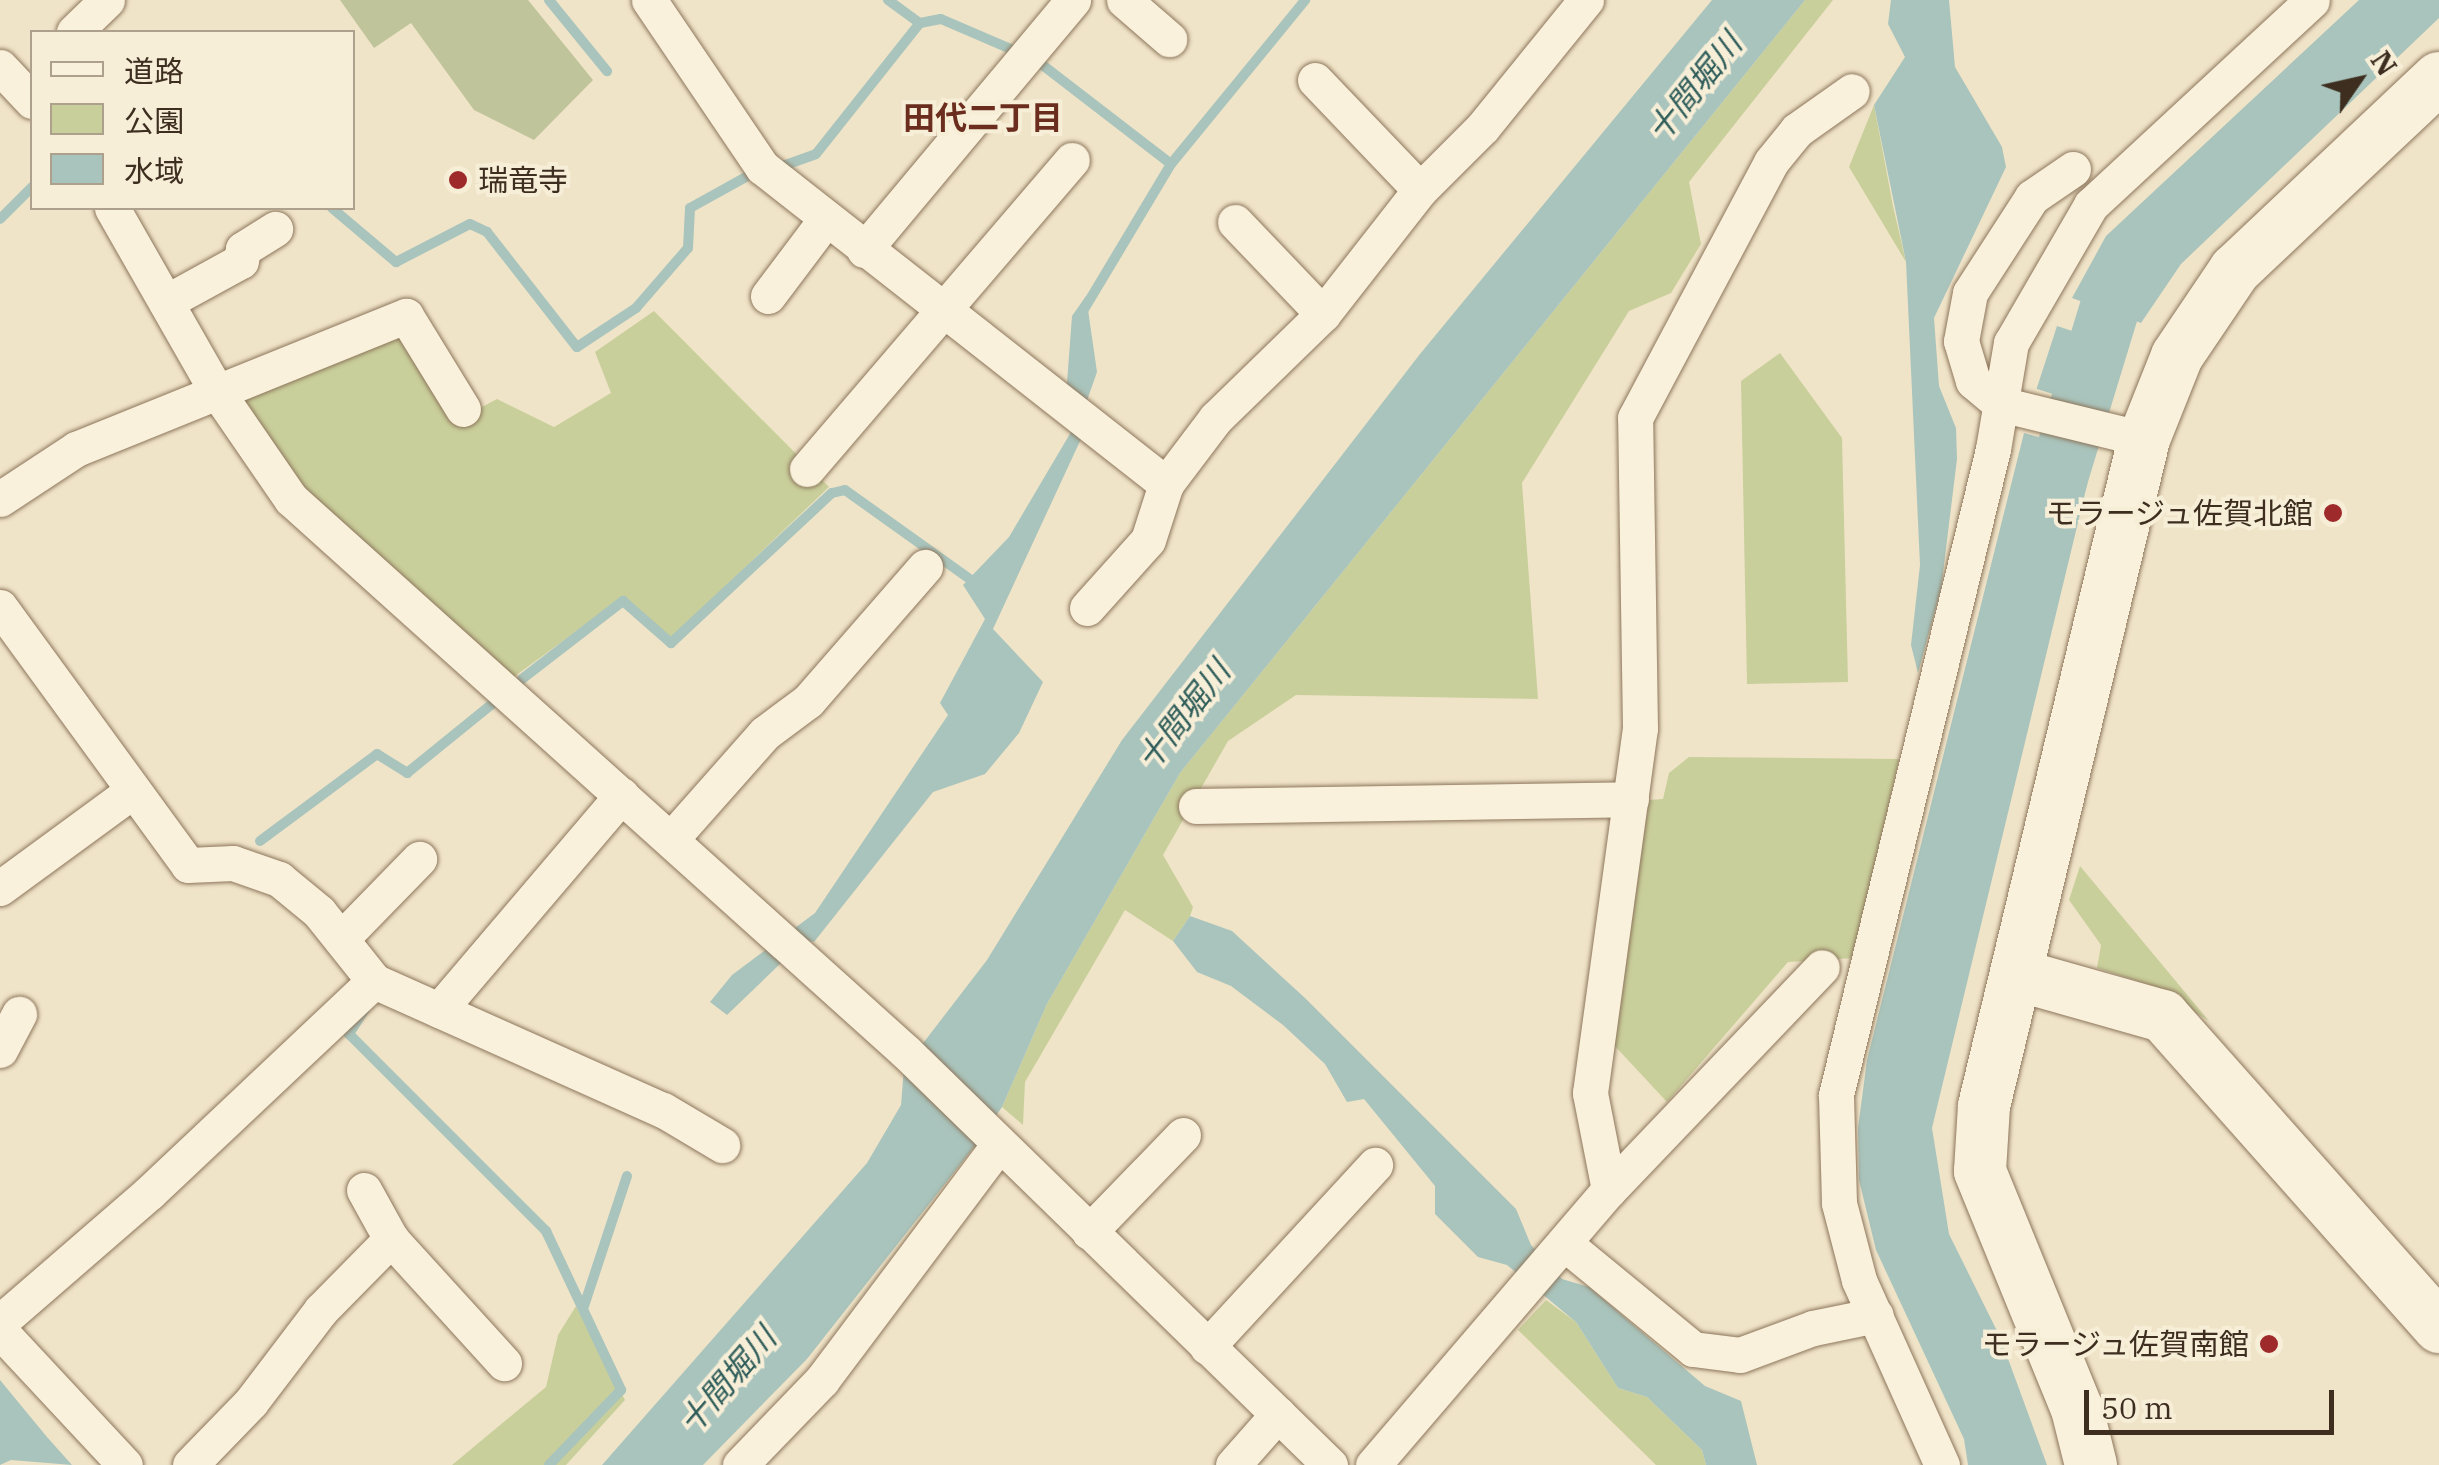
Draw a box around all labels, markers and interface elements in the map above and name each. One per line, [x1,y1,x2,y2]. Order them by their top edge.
water label: 十間堀川 [1639,25,1749,149]
legend [30,30,355,210]
north arrow [2309,30,2409,130]
text: N [2363,43,2406,82]
text: 道路 [124,51,184,90]
district label: 田代二丁目 [903,98,1063,136]
text: 公園 [124,101,184,140]
text: 水域 [124,151,184,190]
place label: 瑞竜寺 [478,162,568,198]
marker: 瑞竜寺 [447,169,469,191]
place label: モラージュ佐賀北館 [2043,495,2313,531]
marker: モラージュ佐賀北館 [2322,502,2344,524]
water label: 十間堀川 [1128,653,1238,777]
water label: 十間堀川 [671,1319,783,1441]
place label: モラージュ佐賀南館 [1979,1326,2249,1362]
marker: モラージュ佐賀南館 [2258,1333,2280,1355]
scale bar [2089,1370,2339,1432]
text: 50 m [2101,1388,2173,1427]

